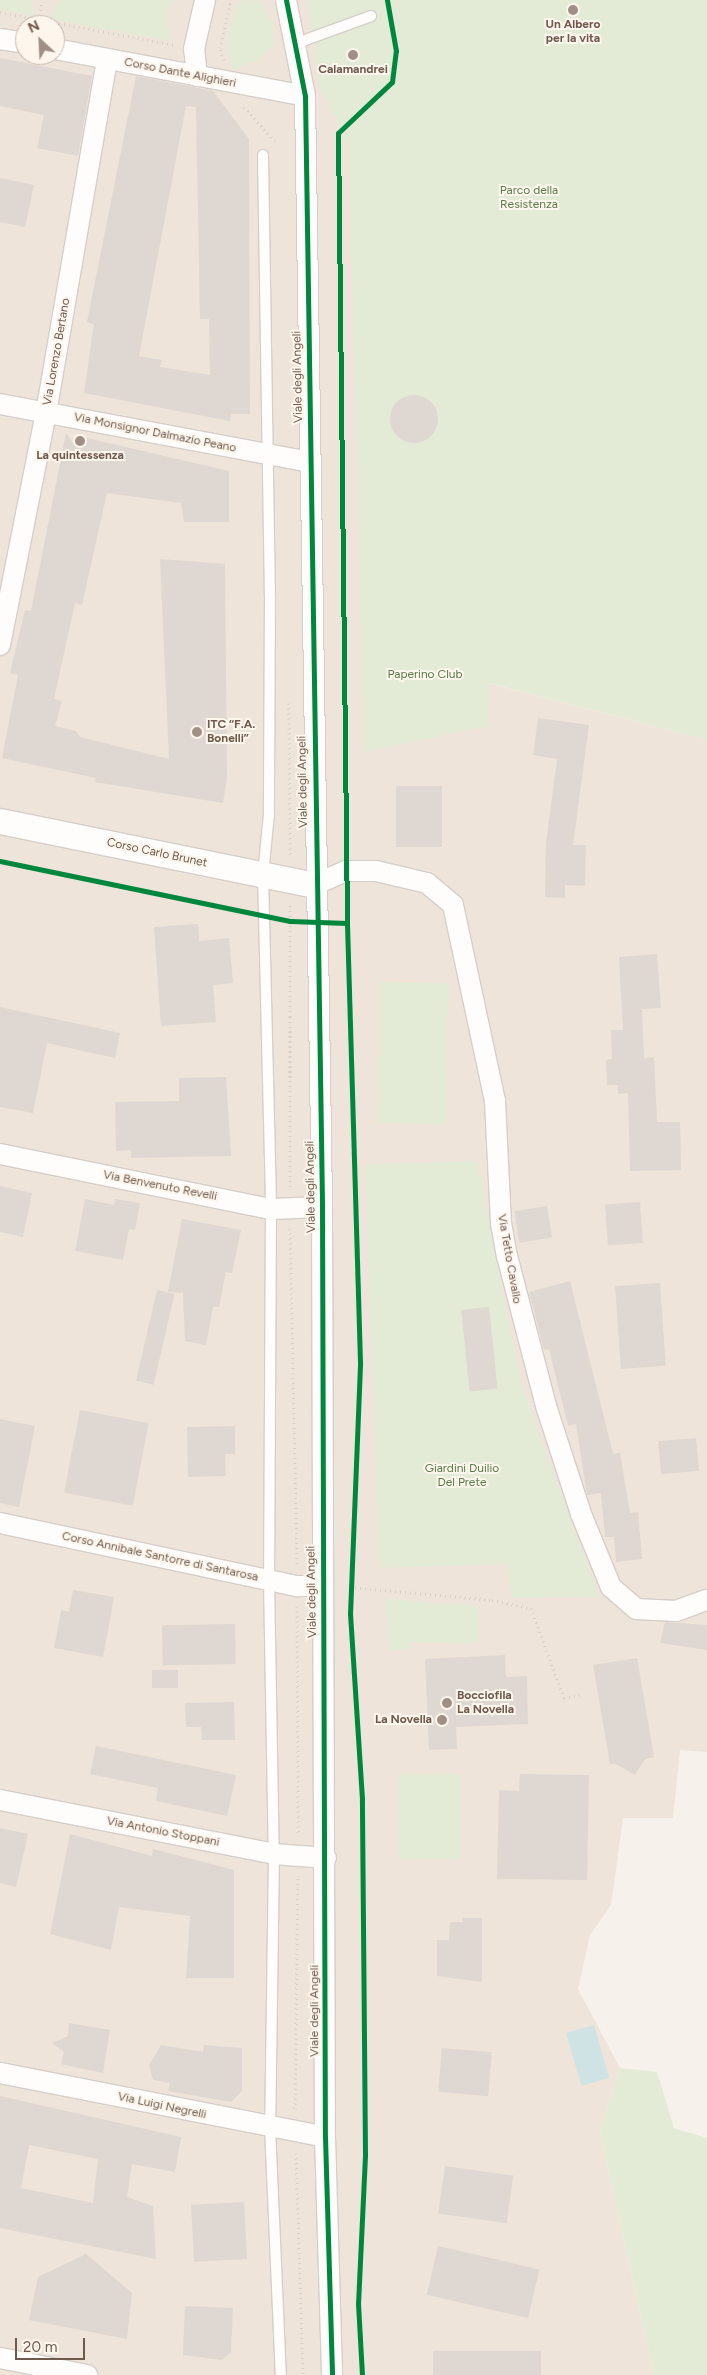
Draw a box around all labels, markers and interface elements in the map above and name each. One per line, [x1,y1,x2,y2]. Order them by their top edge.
marker: Un Albero per la vita [567,4,579,16]
north arrow [15,15,65,65]
text: N [25,17,42,37]
place label: Un Albero per la vita [546,18,600,46]
marker: Calamandrei [347,49,359,61]
street label: Corso Dante Alighieri [123,55,237,91]
place label: Calamandrei [318,63,388,77]
park label: Parco della Resistenza [500,184,558,212]
street label: Via Lorenzo Bertano [40,297,74,407]
street label: Viale degli Angeli [290,331,306,423]
street label: Via Monsignor Dalmazio Peano [73,410,237,456]
marker: La quintessenza [74,435,86,447]
place label: La quintessenza [36,449,124,463]
park label: Paperino Club [387,668,463,682]
place label: ITC “F.A. Bonelli” [207,718,255,746]
marker: ITC “F.A. Bonelli” [191,726,203,738]
street label: Viale degli Angeli [295,736,311,828]
street label: Corso Carlo Brunet [105,835,209,871]
street label: Viale degli Angeli [303,1141,319,1233]
street label: Via Benvenuto Revelli [102,1168,218,1204]
street label: Via Tetto Cavallo [494,1213,524,1305]
park label: Giardini Duilio Del Prete [425,1462,499,1490]
street label: Corso Annibale Santorre di Santarosa [60,1529,260,1585]
street label: Viale degli Angeli [304,1546,320,1638]
place label: Bocciofila La Novella [457,1689,514,1717]
marker: Bocciofila La Novella [441,1697,453,1709]
place label: La Novella [375,1713,432,1727]
marker: La Novella [436,1714,448,1726]
street label: Via Antonio Stoppani [105,1814,221,1850]
street label: Viale degli Angeli [308,1965,322,2057]
street label: Via Luigi Negrelli [116,2090,208,2122]
scale bar [18,2328,88,2360]
text: 20 m [23,2338,57,2356]

